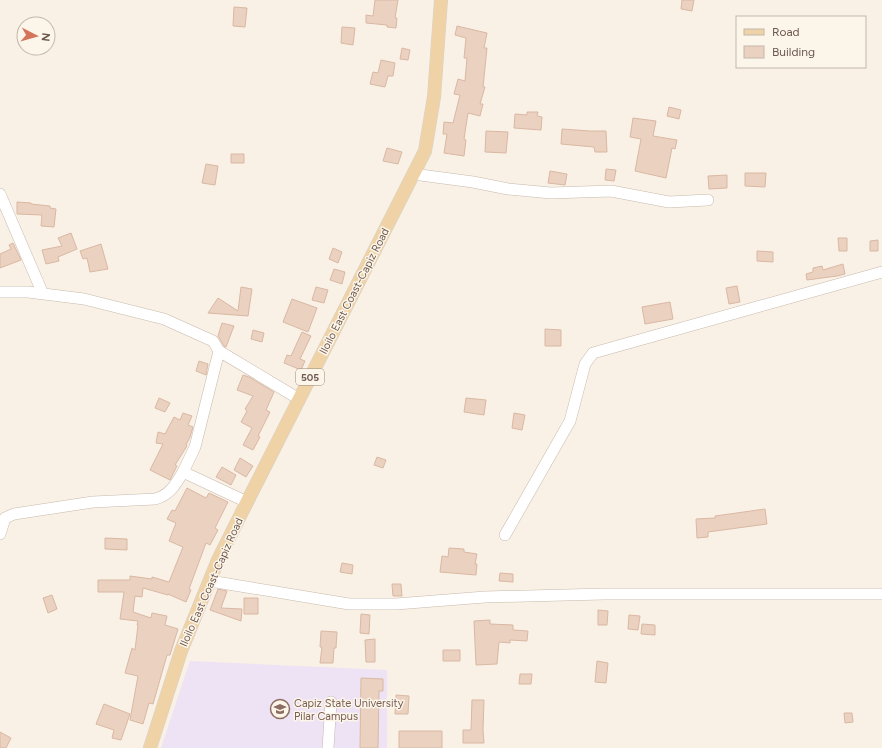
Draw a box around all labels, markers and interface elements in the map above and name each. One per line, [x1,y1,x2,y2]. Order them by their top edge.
north arrow [16,16,56,56]
legend [736,16,866,68]
text: Road [772,25,800,39]
text: N [39,32,52,42]
text: Building [772,45,815,59]
street label: Iloilo East Coast-Capiz Road [317,226,392,356]
road number: 505 [296,369,324,385]
street label: Iloilo East Coast-Capiz Road [177,516,246,649]
place label: Capiz State University Pilar Campus [294,697,404,723]
school or university icon: Capiz State University Pilar Campus [269,698,291,720]

